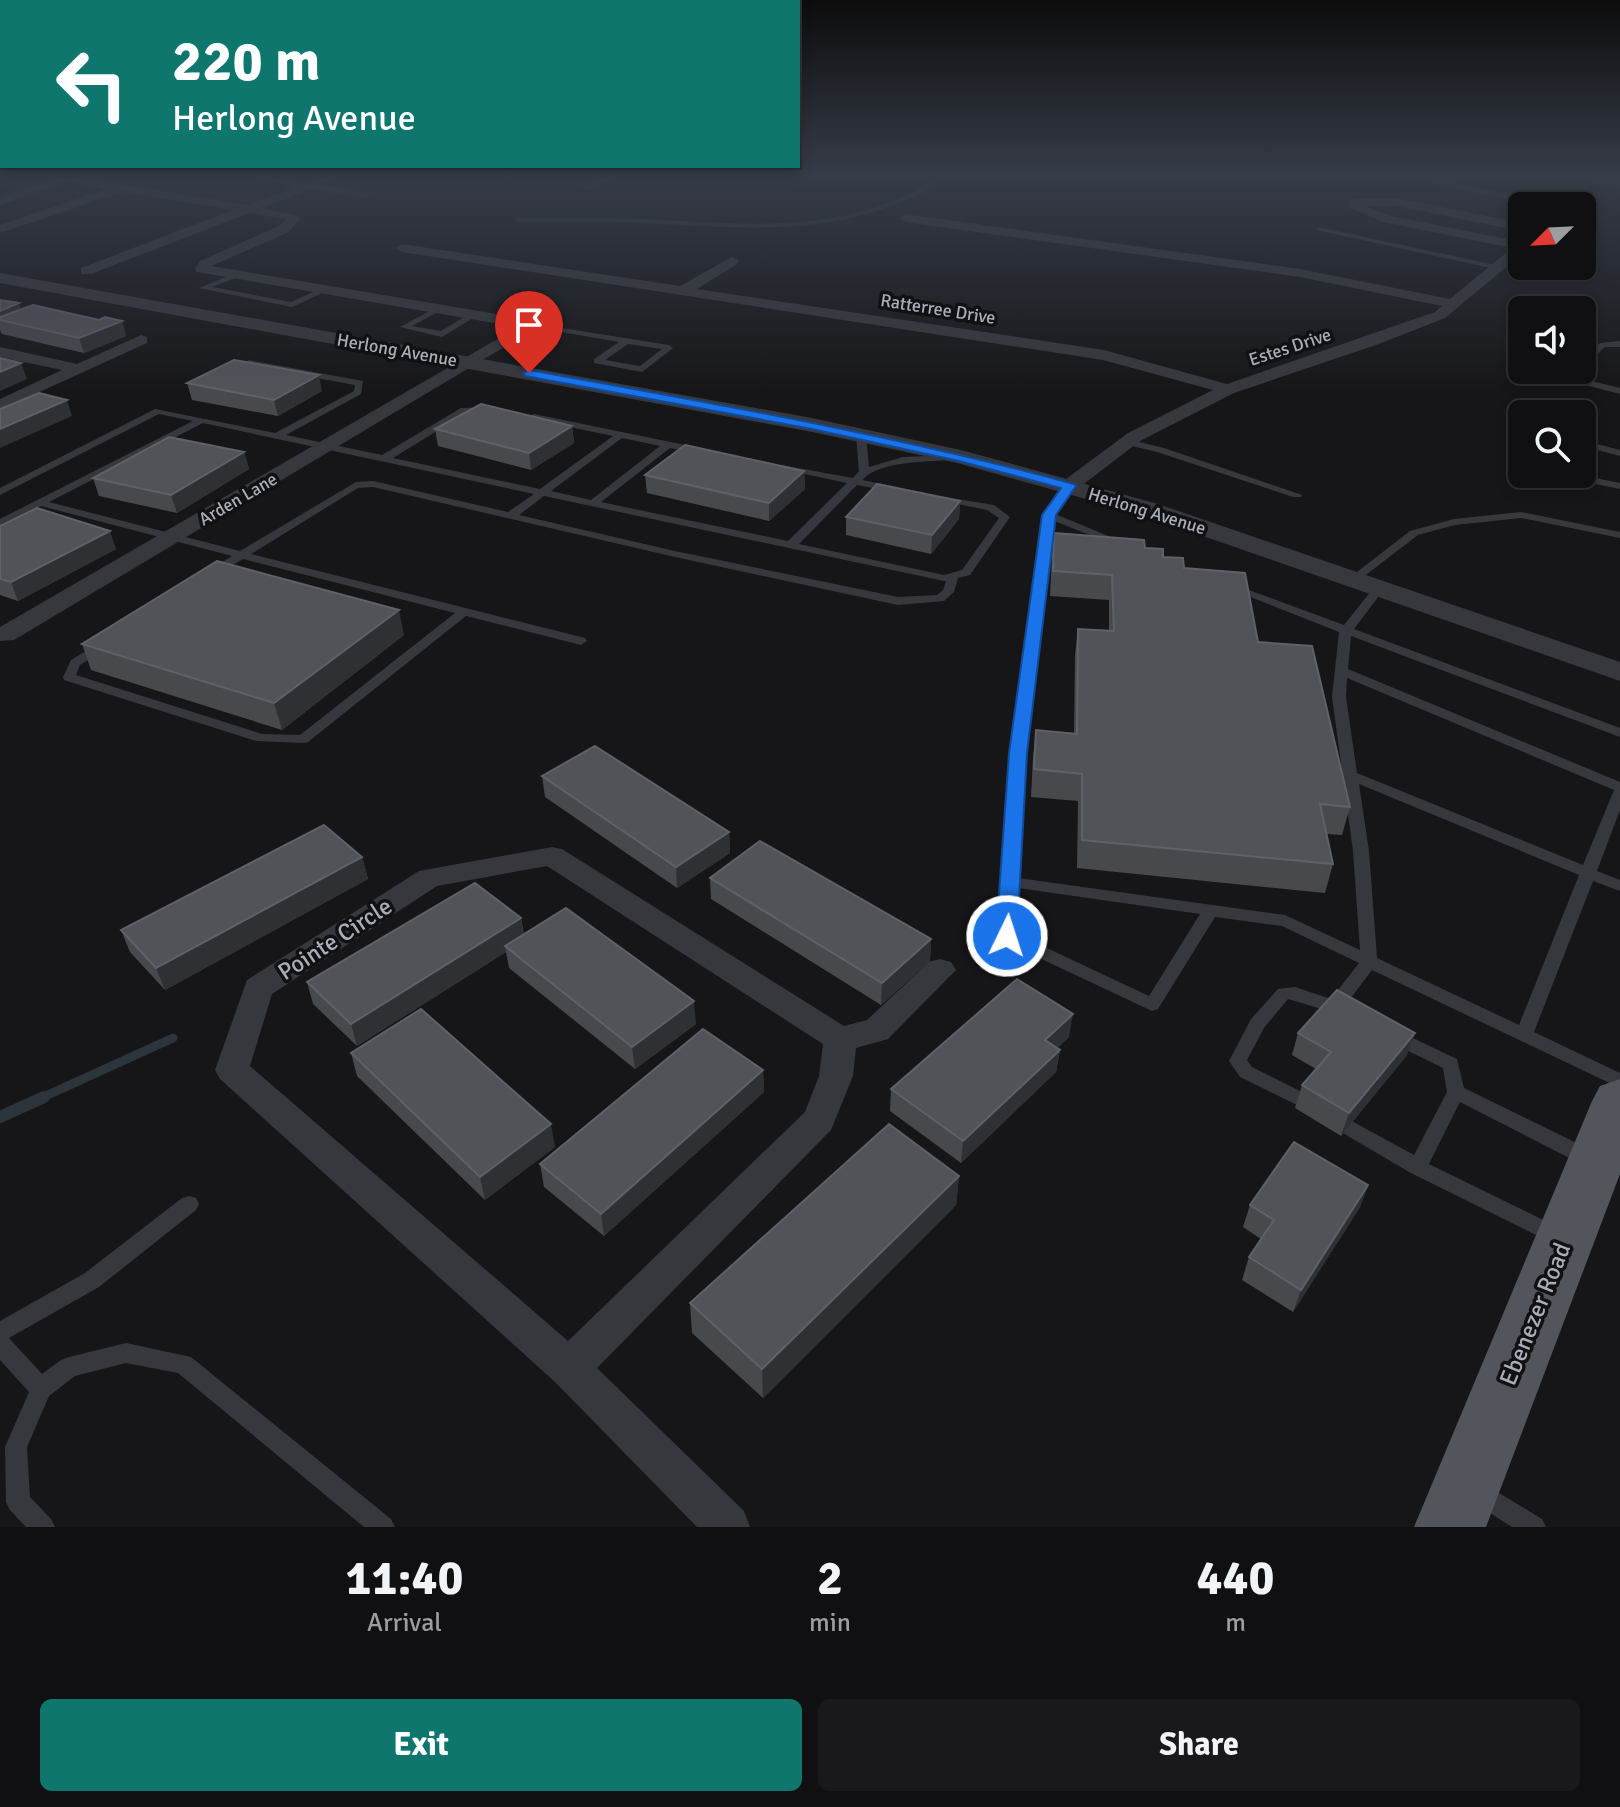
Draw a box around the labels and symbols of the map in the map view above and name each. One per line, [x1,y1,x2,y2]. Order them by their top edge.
north arrow [1508,192,1596,280]
street label: Ratterree Drive [879,289,997,329]
pin [495,291,563,373]
street label: Estes Drive [1246,323,1334,371]
street label: Herlong Avenue [335,329,459,371]
street label: Arden Lane [195,468,281,530]
street label: Herlong Avenue [1086,483,1208,539]
street label: Pointe Circle [272,891,398,987]
position arrow [965,894,1049,978]
street label: Ebenezer Road [1493,1238,1577,1390]

